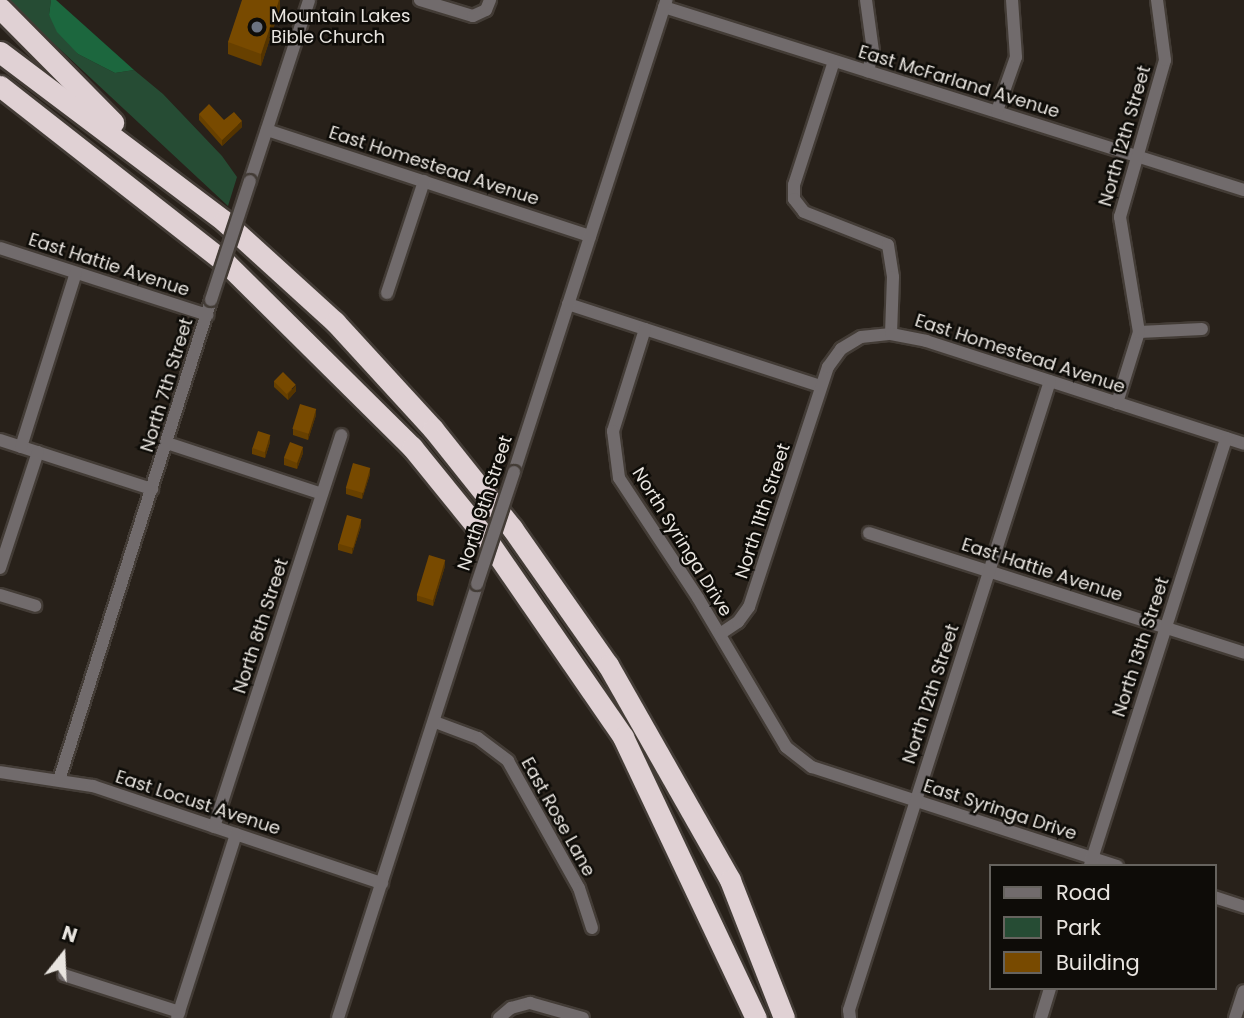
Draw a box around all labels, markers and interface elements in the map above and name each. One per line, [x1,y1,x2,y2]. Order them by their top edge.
place label: Mountain Lakes Bible Church [271,6,410,48]
marker: Mountain Lakes Bible Church [249,19,265,35]
street label: East McFarland Avenue [856,41,1062,123]
street label: North 12th Street [1095,63,1155,209]
street label: East Homestead Avenue [326,122,542,210]
street label: East Hattie Avenue [26,229,192,301]
street label: East Homestead Avenue [912,310,1128,398]
street label: North 7th Street [136,315,198,455]
street label: North 9th Street [453,433,517,573]
street label: North 11th Street [731,441,795,581]
street label: North Syringa Drive [627,464,737,620]
street label: East Hattie Avenue [959,534,1125,606]
street label: North 8th Street [229,556,293,696]
street label: North 13th Street [1108,574,1174,720]
street label: North 12th Street [898,621,964,767]
street label: East Rose Lane [516,754,600,880]
street label: East Locust Avenue [113,766,283,840]
street label: East Syringa Drive [921,775,1079,845]
legend [988,864,1216,990]
text: Road [1056,878,1111,907]
text: Park [1056,913,1101,942]
north arrow [28,920,98,990]
text: N [59,920,81,950]
text: Building [1056,948,1140,977]

